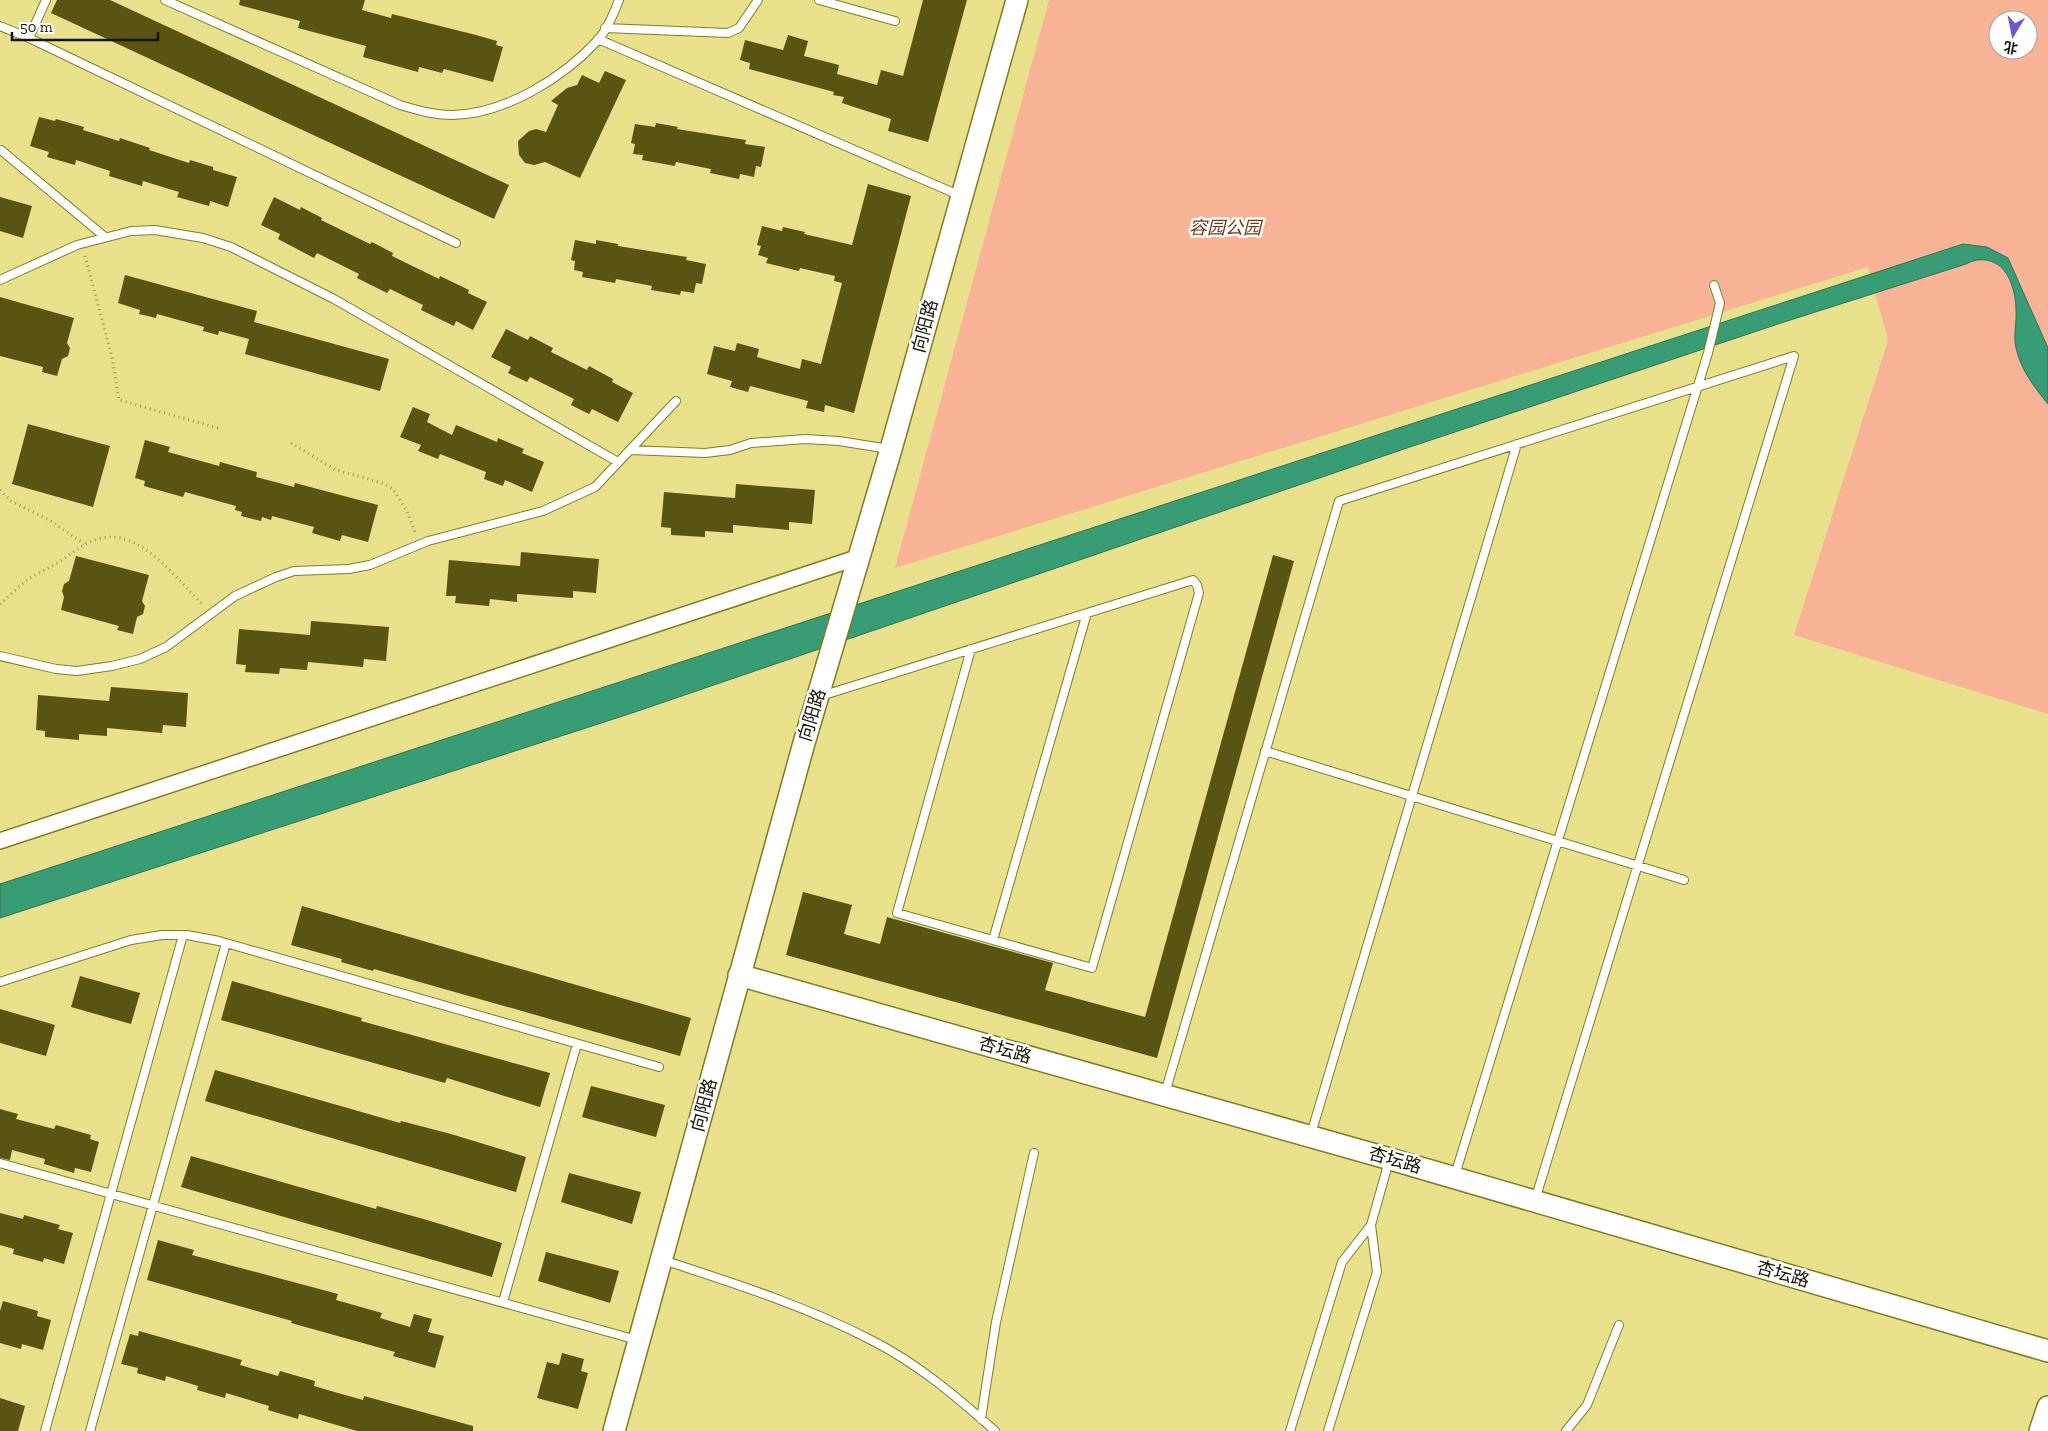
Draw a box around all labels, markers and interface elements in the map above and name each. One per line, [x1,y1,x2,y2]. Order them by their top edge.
scale bar [12,10,159,42]
north arrow [1988,10,2038,60]
text: 50 m [20,18,53,36]
text: 北 [2002,38,2019,57]
park label: 容园公园 [1189,217,1264,239]
street label: 向阳路 [907,297,943,355]
street label: 向阳路 [794,686,830,744]
street label: 杏坛路 [976,1032,1034,1068]
street label: 向阳路 [686,1076,722,1134]
street label: 杏坛路 [1366,1142,1424,1178]
street label: 杏坛路 [1754,1256,1812,1292]

